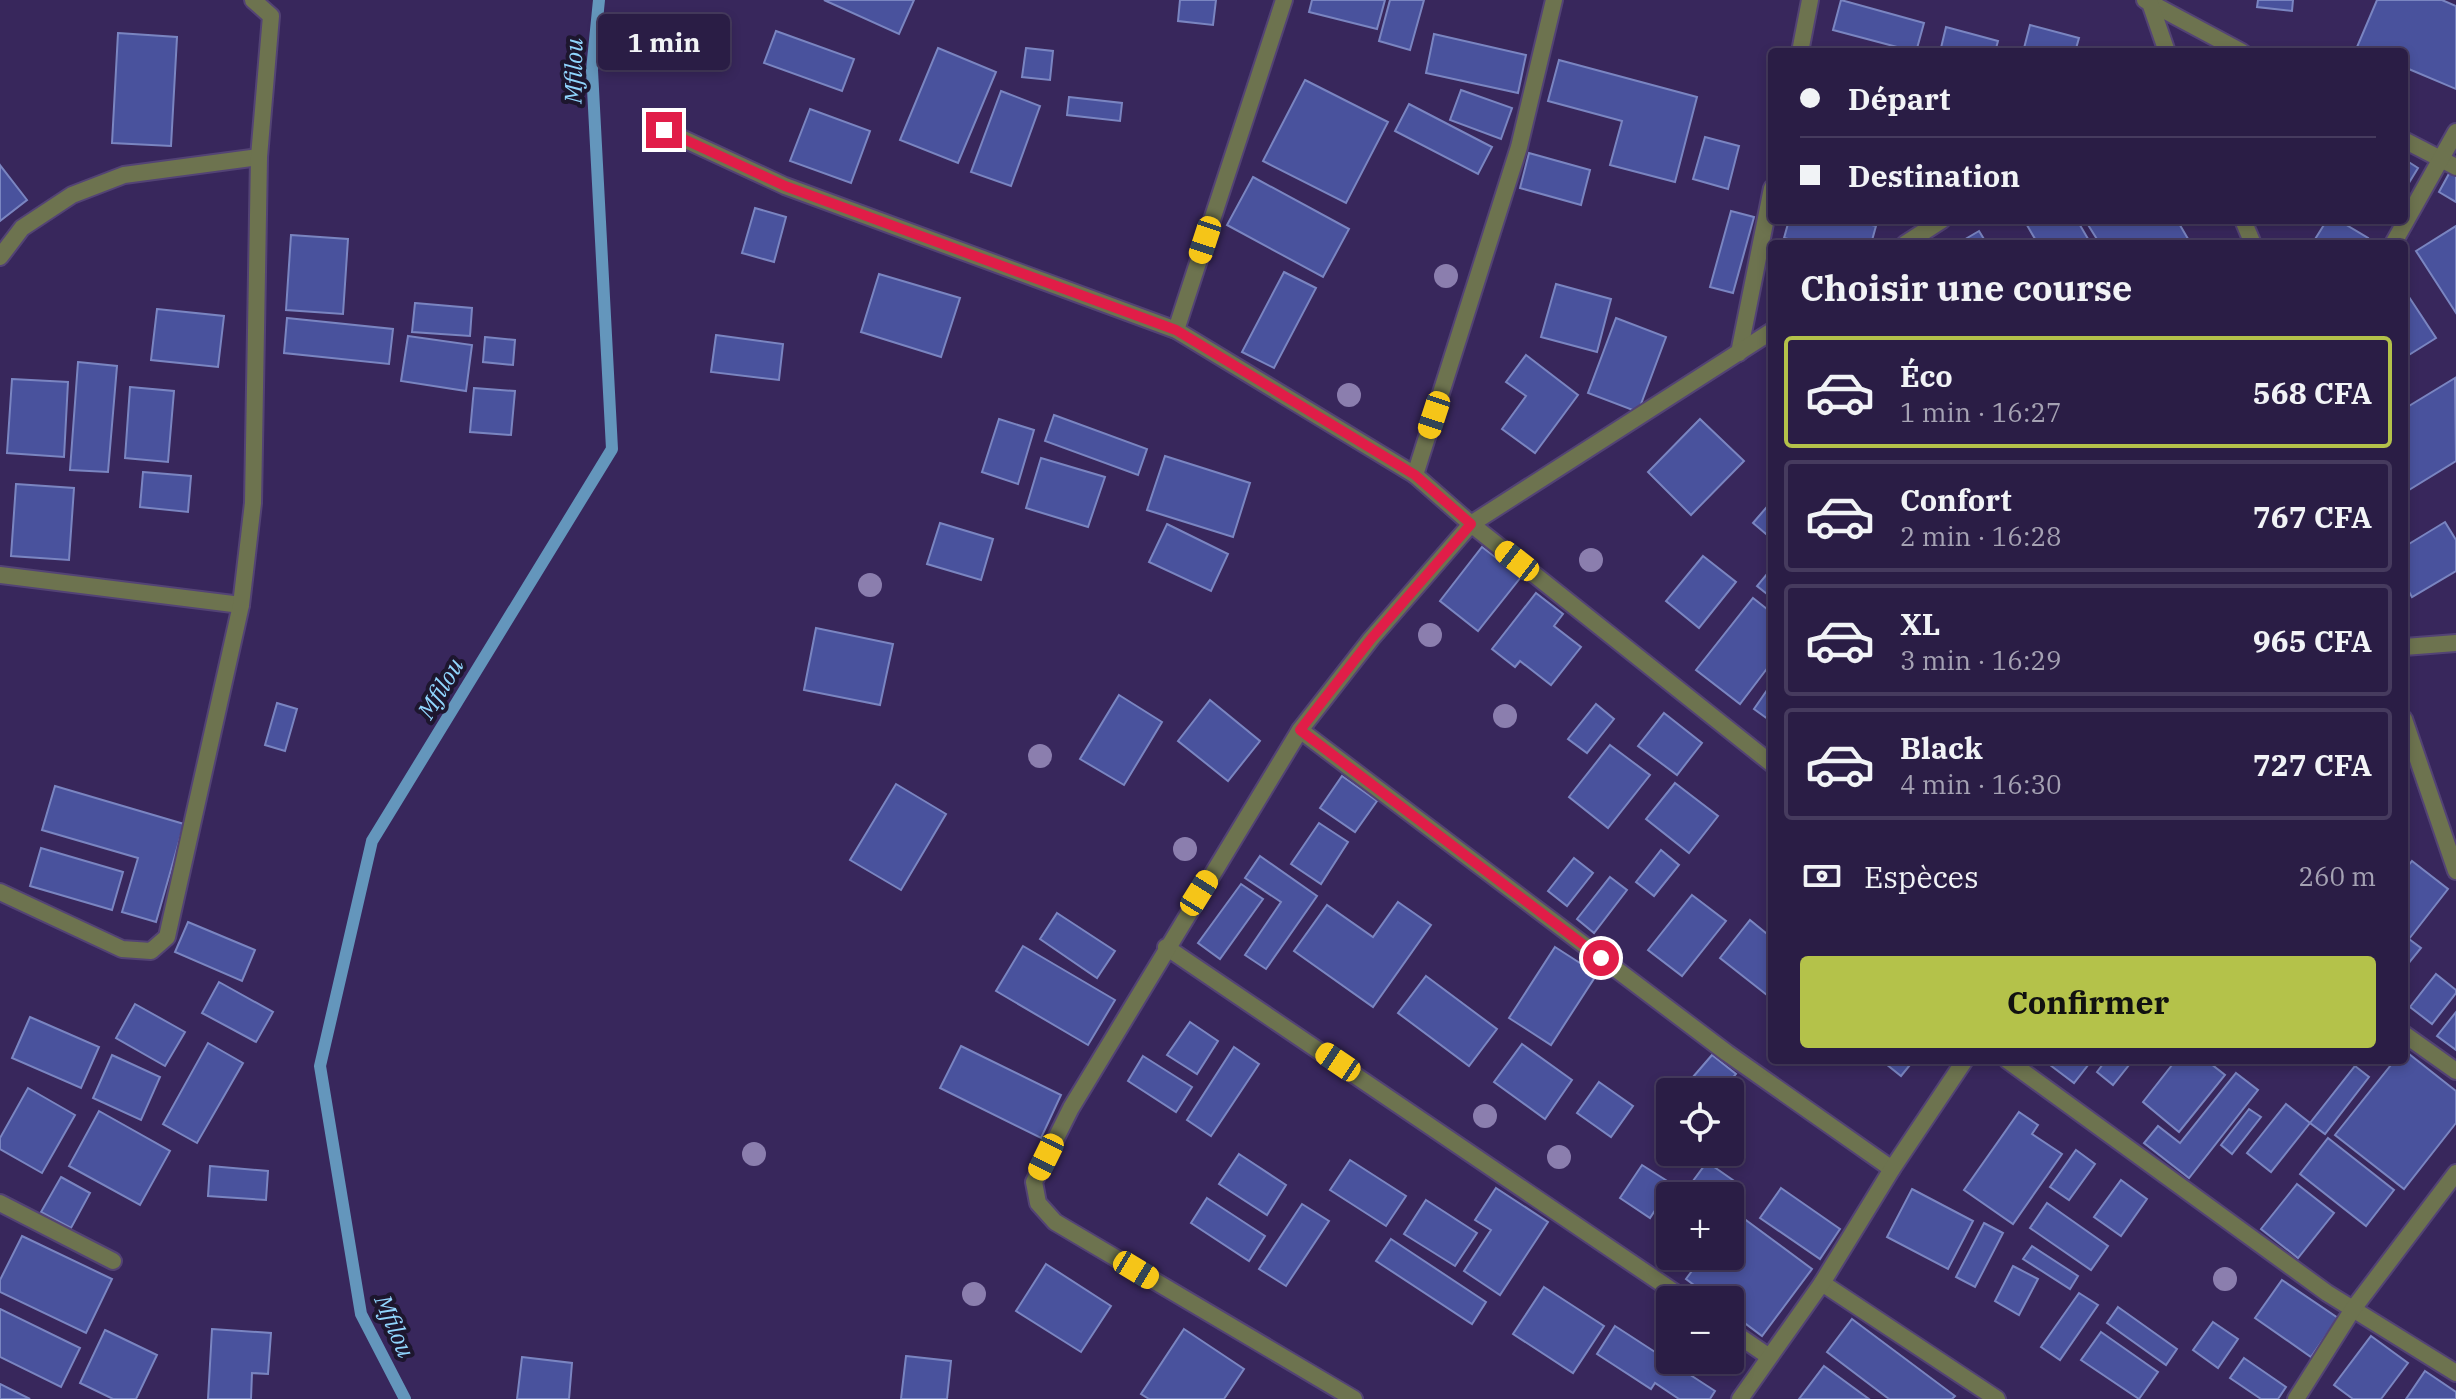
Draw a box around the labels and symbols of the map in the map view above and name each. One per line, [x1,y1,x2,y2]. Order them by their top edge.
callout: 1 min [598,14,730,70]
water label: Mfilou [556,38,590,105]
route end [646,112,682,148]
car [1186,213,1224,267]
car [1415,388,1453,442]
car [1491,537,1543,585]
water label: Mfilou [409,651,471,725]
car [1176,866,1222,920]
route start [1583,940,1619,976]
car [1311,1039,1365,1085]
car [1025,1130,1067,1184]
car [1109,1247,1163,1293]
water label: Mfilou [367,1289,423,1363]

